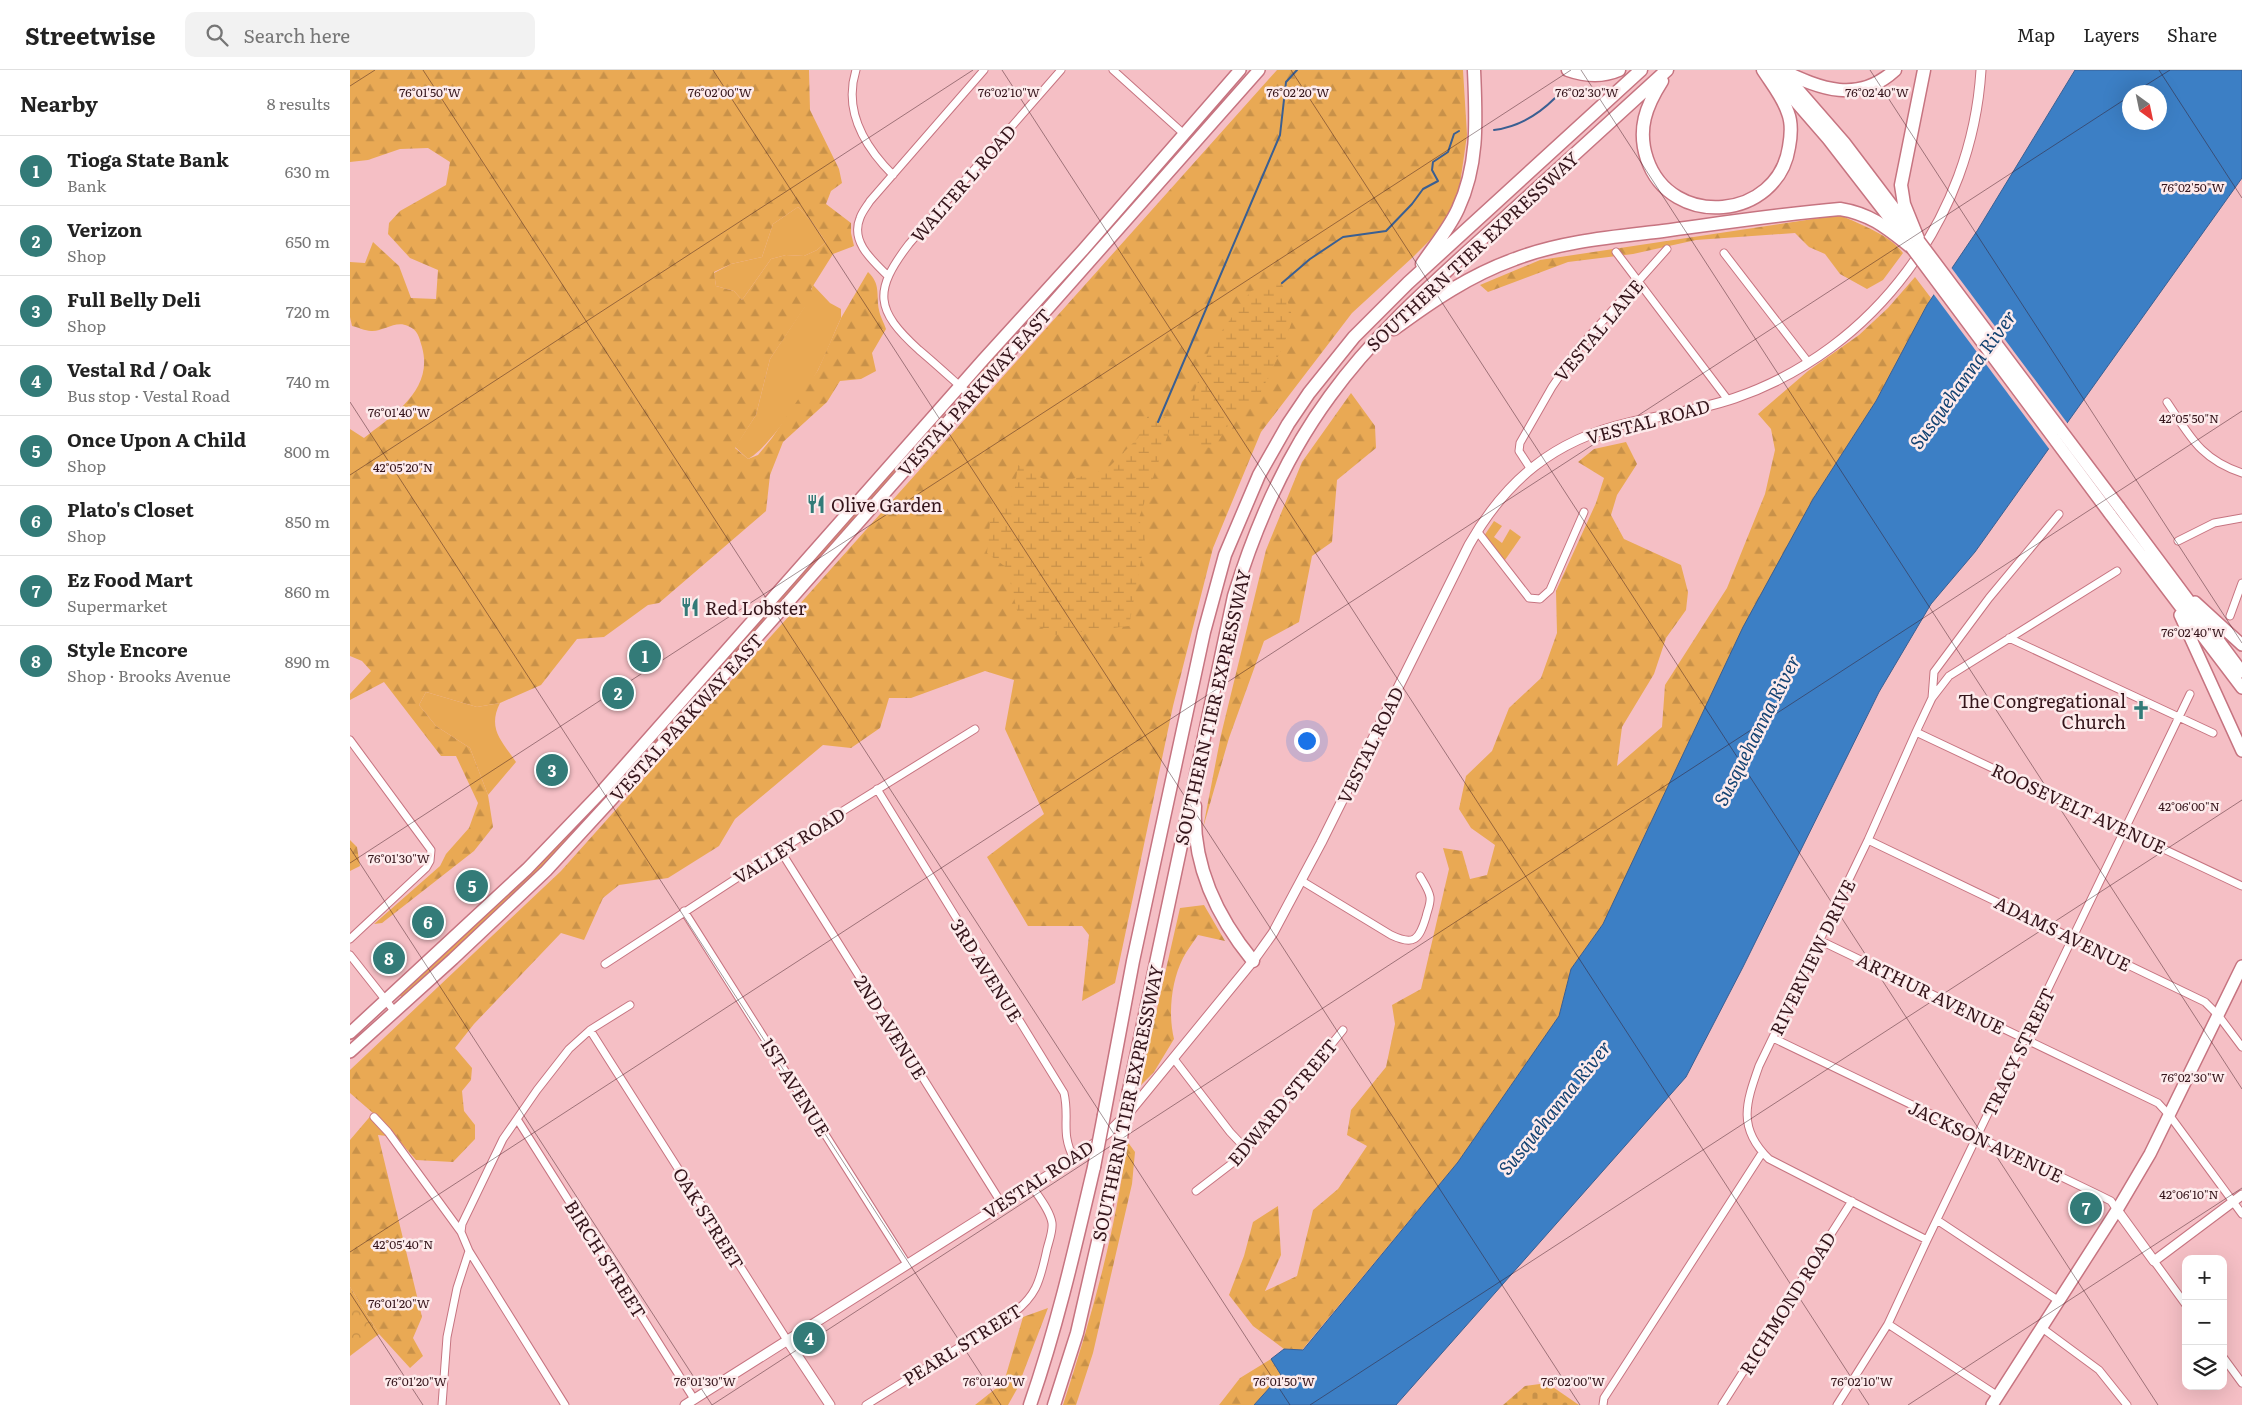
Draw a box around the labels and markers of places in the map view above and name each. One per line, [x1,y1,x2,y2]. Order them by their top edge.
place label: Olive Garden [831,491,943,518]
restaurant icon: Olive Garden [805,493,827,515]
place label: Red Lobster [705,594,807,621]
restaurant icon: Red Lobster [679,596,701,618]
pin: 1 [629,637,661,675]
pin: 2 [602,674,634,712]
place label: The Congregational Church [1958,687,2126,735]
church icon: The Congregational Church [2130,699,2152,721]
pin: 3 [536,751,568,789]
pin: 5 [456,867,488,905]
pin: 6 [412,903,444,941]
pin: 8 [373,939,405,977]
pin: 7 [2070,1189,2102,1227]
pin: 4 [793,1319,825,1357]

